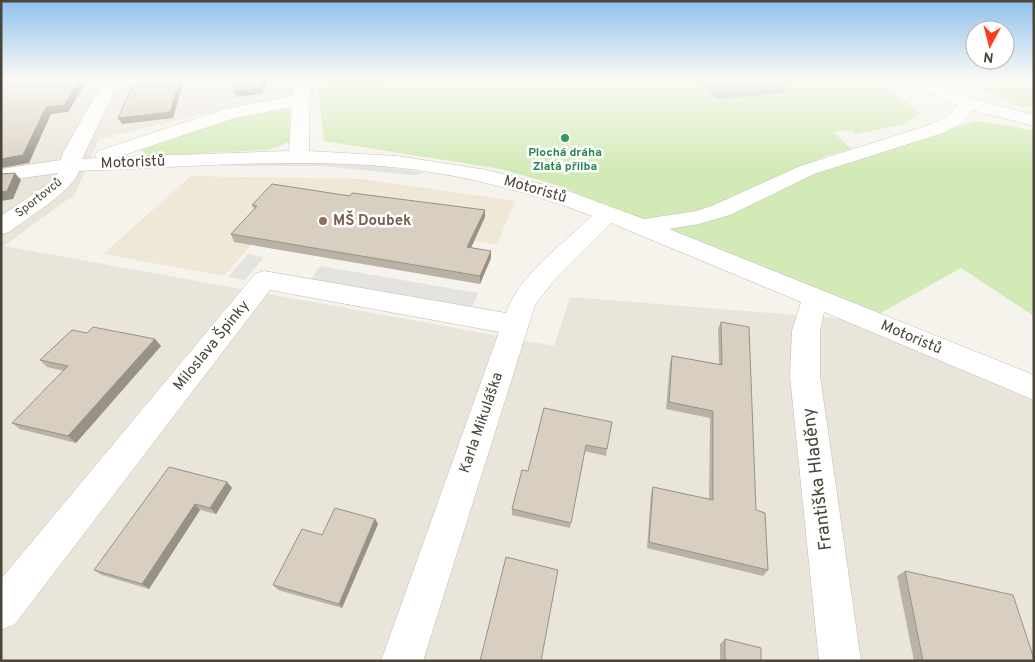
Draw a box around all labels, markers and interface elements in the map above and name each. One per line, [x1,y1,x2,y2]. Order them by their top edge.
north arrow [965,20,1015,70]
text: N [983,47,995,65]
marker: Plochá dráha Zlatá přilba [559,132,571,144]
place label: Plochá dráha Zlatá přilba [528,145,602,175]
street label: Motoristů [100,152,166,174]
street label: Motoristů [501,172,569,208]
street label: Sportovců [12,175,66,221]
place label: MŠ Doubek [333,210,411,231]
marker: MŠ Doubek [317,215,329,227]
street label: Miloslava Špinky [168,296,254,395]
street label: Motoristů [878,317,944,359]
street label: Karla Mikuláška [456,370,508,476]
street label: Františka Hladěny [798,406,838,552]

